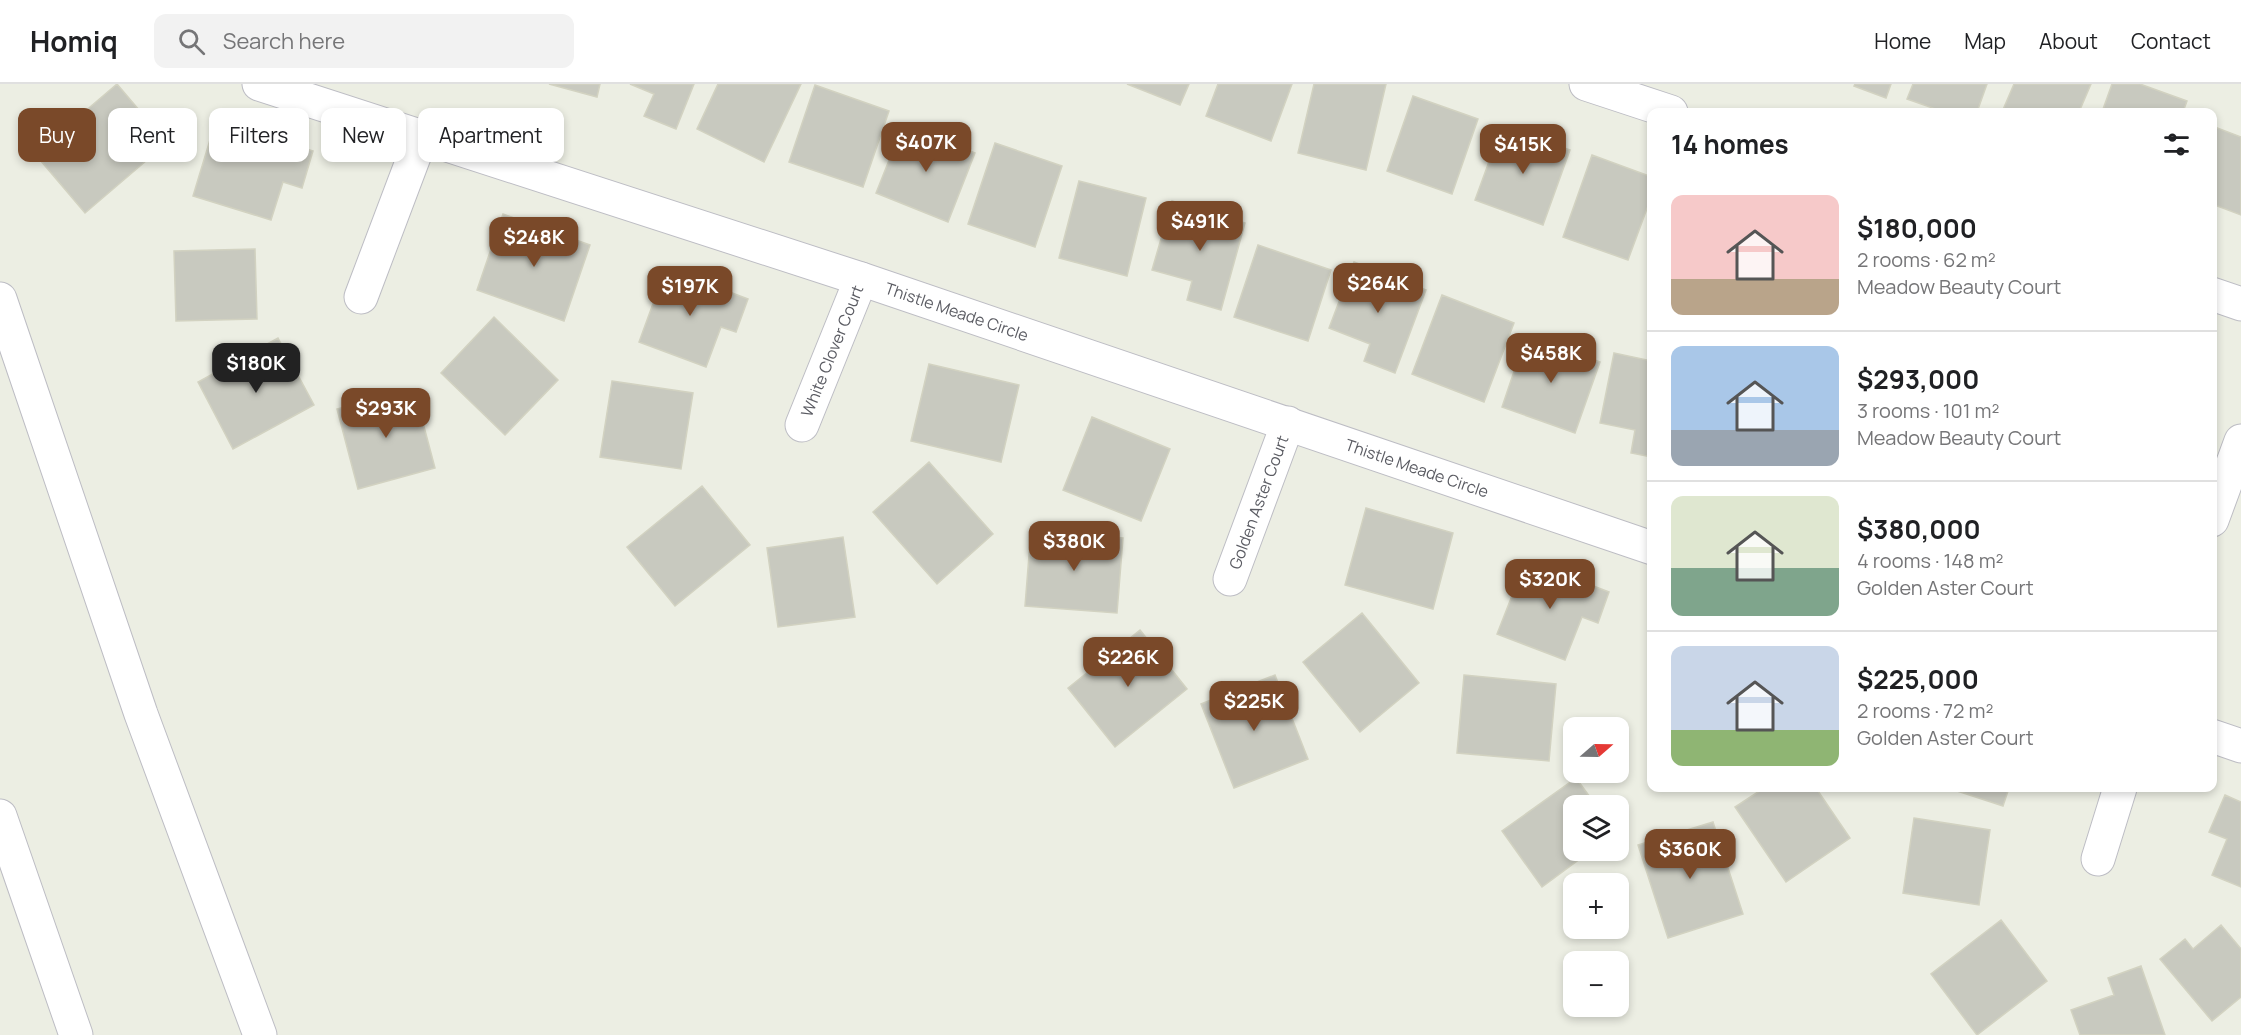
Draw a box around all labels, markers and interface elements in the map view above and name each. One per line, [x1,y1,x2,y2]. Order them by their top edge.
search box [154,14,574,68]
text: Homiq [30,22,118,60]
icon: search [175,25,208,58]
text: Search here [223,26,345,56]
text: Home [1874,27,1931,55]
text: Map [1964,27,2006,55]
text: About [2039,27,2098,55]
text: Contact [2131,27,2211,55]
chip: Buy [18,108,96,162]
chip: Rent [108,108,197,162]
chip: Filters [209,108,309,162]
chip: New [321,108,406,162]
chip: Apartment [418,108,564,162]
pin: $407K [884,122,968,173]
pin: $415K [1481,124,1565,175]
text: 14 homes [1671,126,1789,162]
text: $407K [895,128,957,155]
icon: filters [2160,128,2193,161]
text: $415K [1494,130,1552,157]
pin: $491K [1158,201,1242,252]
text: $491K [1171,207,1229,234]
text: $180,000 [1857,210,1977,246]
pin: $248K [492,217,576,268]
icon: home [1719,219,1791,291]
text: $248K [503,223,565,250]
text: 2 rooms · 62 m² [1857,246,1996,273]
pin: $264K [1336,263,1420,314]
pin: $197K [648,266,732,317]
text: $264K [1347,269,1409,296]
text: $197K [661,272,719,299]
text: Meadow Beauty Court [1857,273,2061,300]
street label: Thistle Meade Circle [882,277,1031,346]
street label: White Clover Court [796,282,868,420]
pin: $458K [1509,333,1593,384]
text: $458K [1520,339,1582,366]
pin: $180K [214,343,298,394]
text: $180K [226,349,286,376]
text: $293,000 [1857,361,1979,397]
icon: home [1719,370,1791,442]
pin: $293K [344,388,428,439]
text: $293K [355,394,417,421]
text: 3 rooms · 101 m² [1857,397,1999,424]
text: Meadow Beauty Court [1857,424,2061,451]
street label: Golden Aster Court [1224,432,1294,572]
street label: Thistle Meade Circle [1342,433,1492,503]
text: $380,000 [1857,511,1981,547]
icon: home [1719,520,1791,592]
pin: $380K [1032,521,1116,572]
text: $380K [1043,527,1105,554]
text: 4 rooms · 148 m² [1857,547,2004,574]
pin: $320K [1508,559,1592,610]
text: $320K [1519,565,1581,592]
text: Golden Aster Court [1857,574,2034,601]
pin: $226K [1086,637,1170,688]
text: $226K [1097,643,1159,670]
text: $225,000 [1857,661,1979,697]
icon: home [1719,670,1791,742]
pin: $225K [1212,681,1296,732]
text: $225K [1223,687,1285,714]
text: 2 rooms · 72 m² [1857,697,1993,724]
north arrow [1563,717,1629,783]
map controls [1563,717,1629,1017]
text: Golden Aster Court [1857,724,2034,751]
button: layers [1563,795,1629,861]
pin: $360K [1648,829,1732,880]
text: $360K [1659,835,1721,862]
button: + [1563,873,1629,939]
button: − [1563,951,1629,1017]

